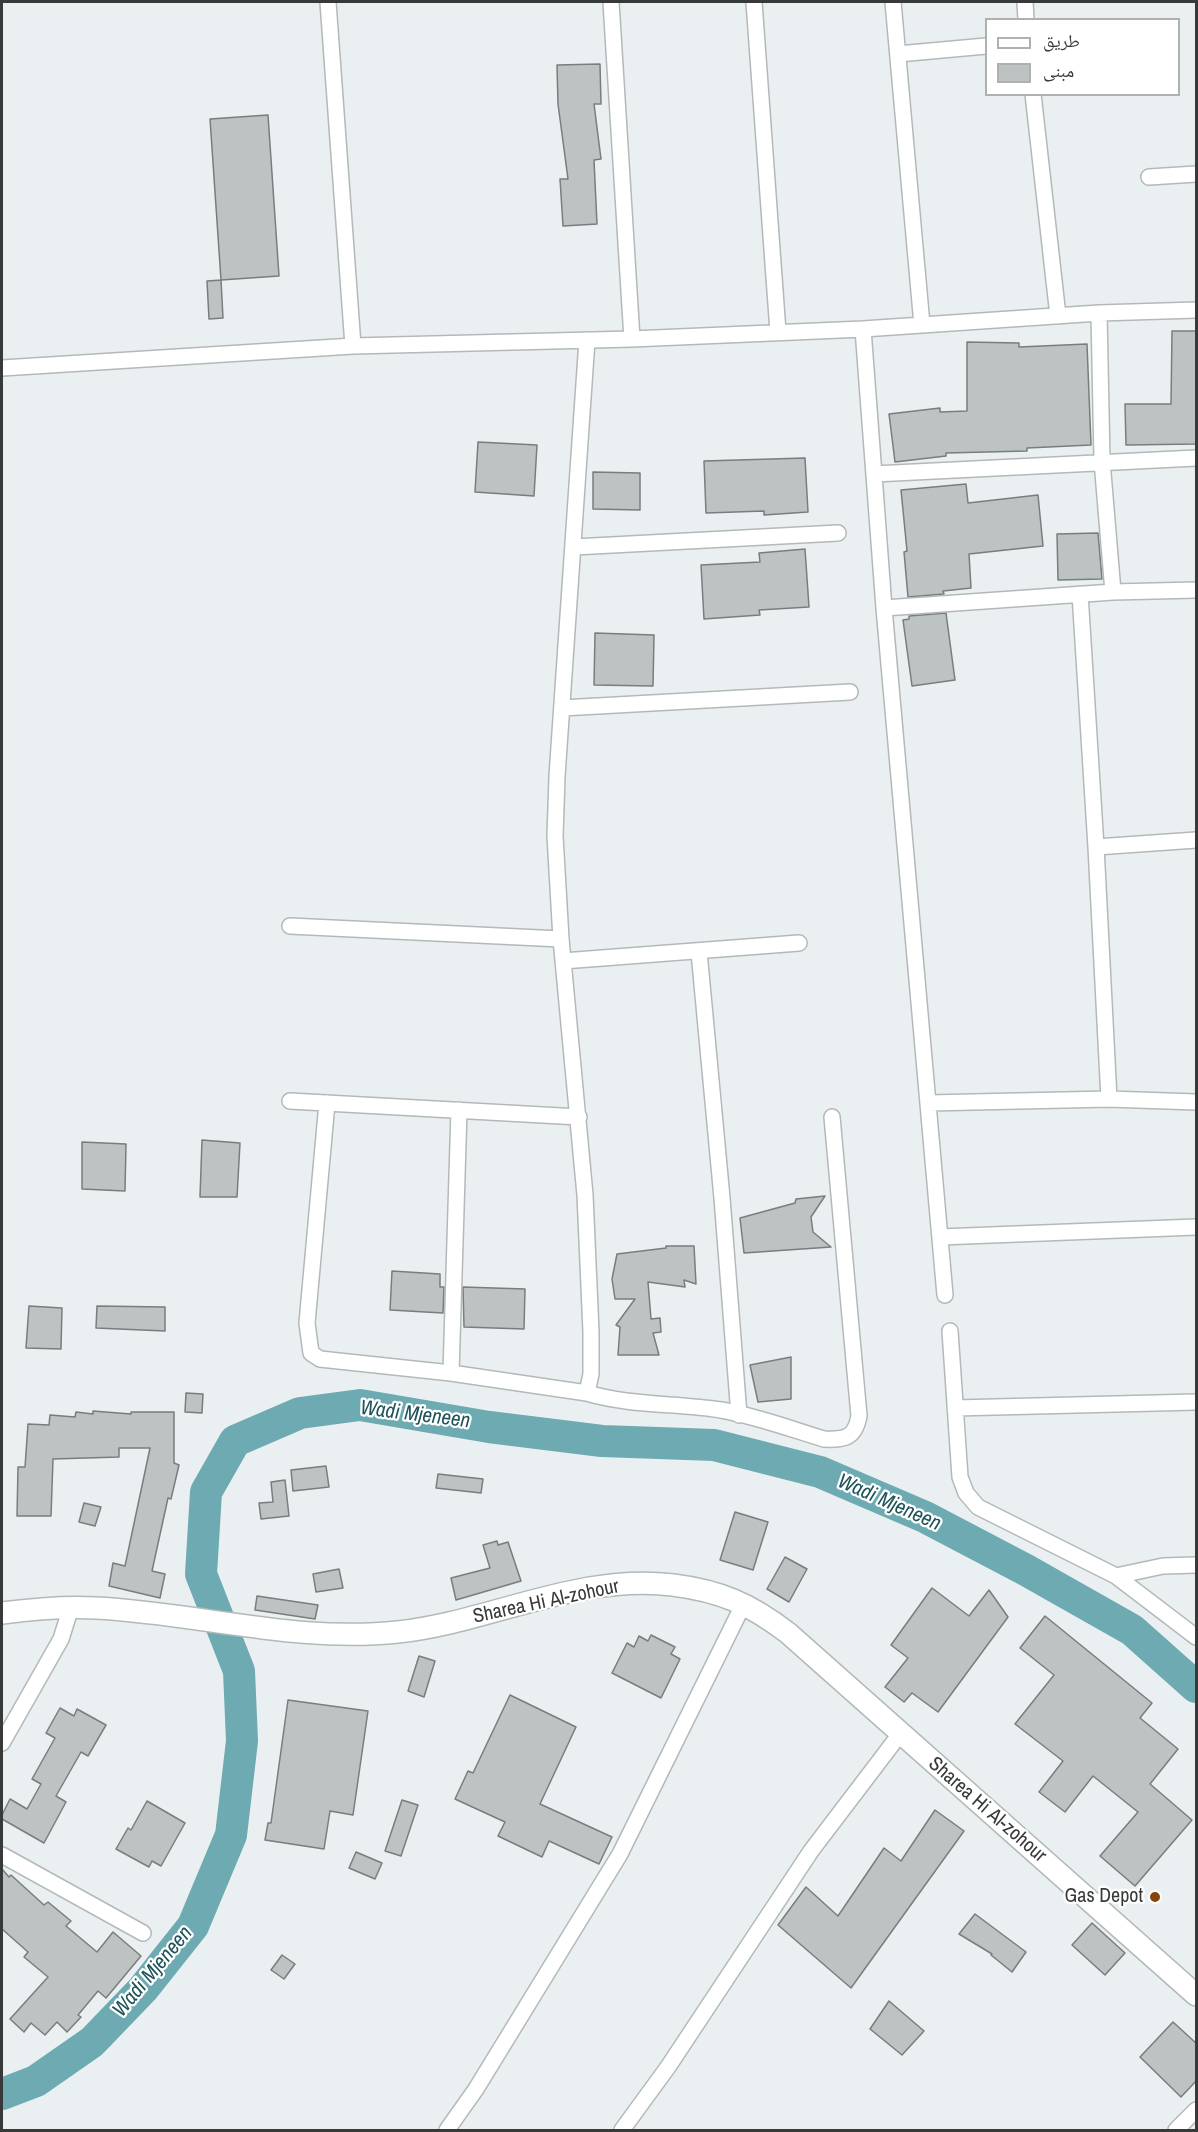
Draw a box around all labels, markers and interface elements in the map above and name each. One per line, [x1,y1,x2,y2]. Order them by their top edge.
legend [985,18,1180,96]
text: طريق [1043,28,1080,53]
text: مبنى [1043,58,1074,83]
water label: Wadi Mjeneen [359,1396,471,1434]
water label: Wadi Mjeneen [833,1469,945,1537]
street label: Sharea Hi Al-zohour [471,1575,621,1629]
street label: Sharea Hi Al-zohour [923,1752,1051,1868]
place label: Gas Depot [1065,1885,1143,1909]
marker: Gas Depot [1148,1890,1162,1904]
water label: Wadi Mjeneen [108,1922,198,2022]

